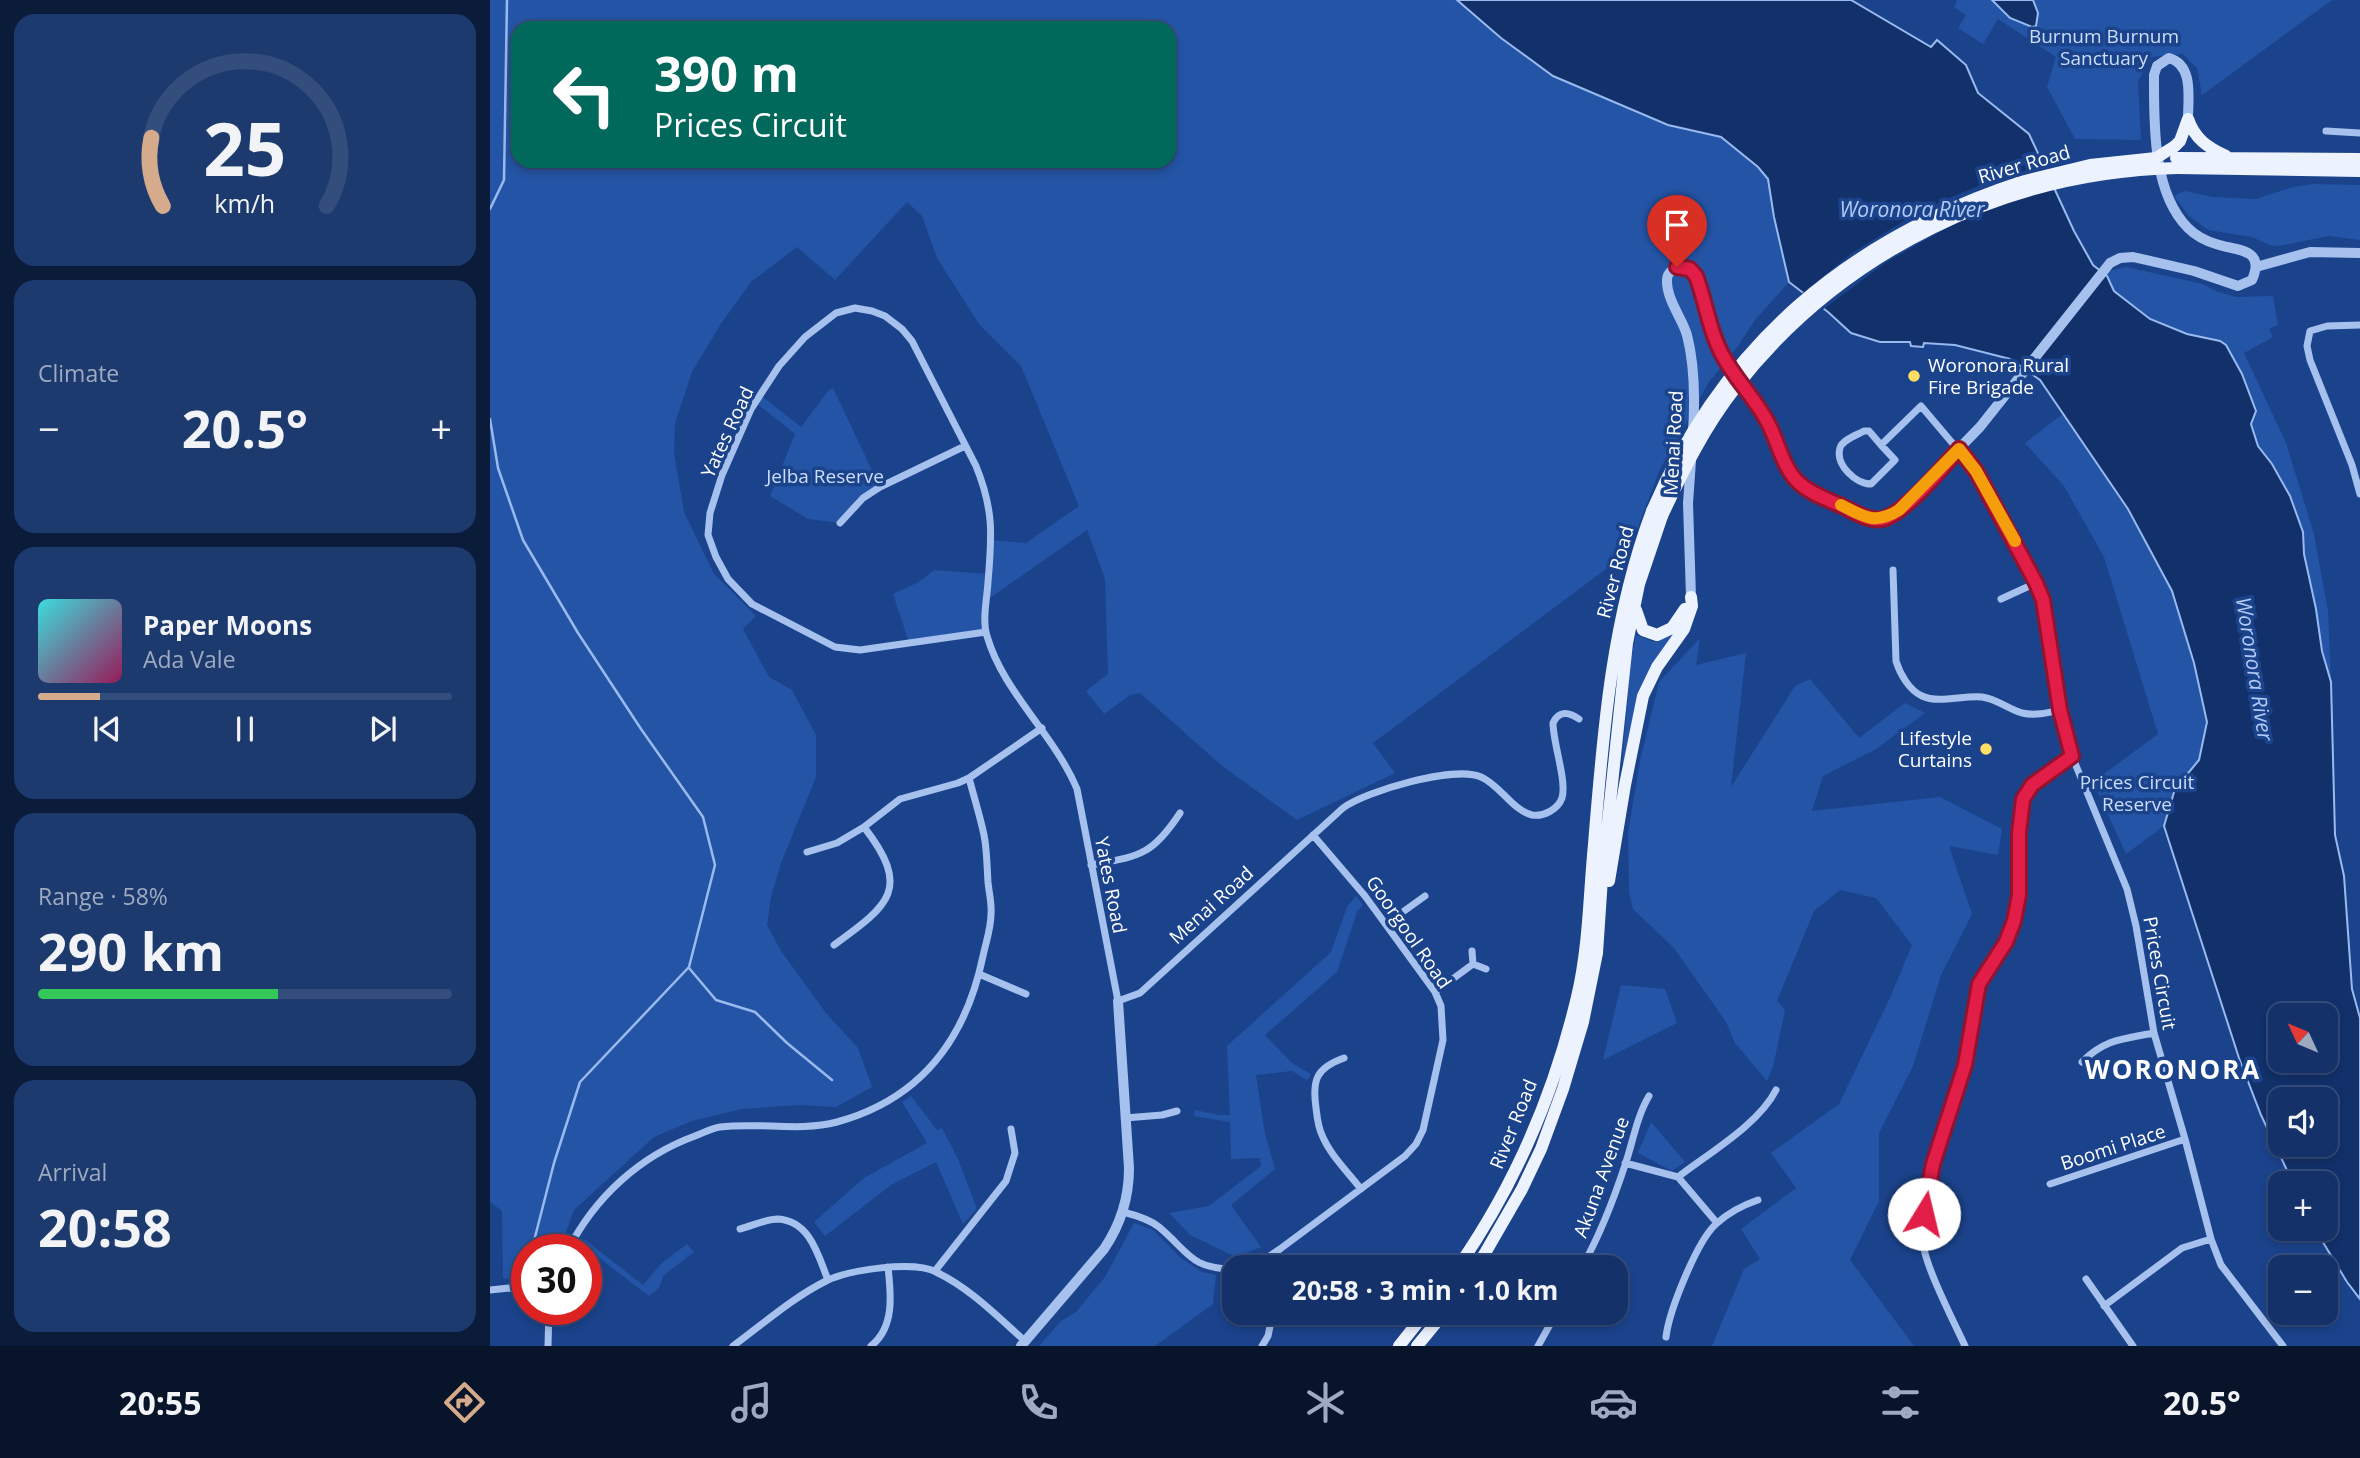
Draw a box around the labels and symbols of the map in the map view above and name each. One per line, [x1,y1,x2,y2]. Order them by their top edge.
park label: Burnum Burnum Sanctuary [2029,23,2179,71]
street label: River Road [1975,138,2073,190]
pin [1647,195,1707,267]
water label: Woronora River [1839,195,1985,223]
place label: Woronora Rural Fire Brigade [1928,352,2069,400]
marker: Woronora Rural Fire Brigade [1906,368,1922,384]
street label: Yates Road [695,382,759,482]
street label: Menai Road [1657,390,1689,496]
park label: Jelba Reserve [764,463,884,489]
street label: River Road [1590,523,1640,621]
water label: Woronora River [2230,595,2280,743]
place label: Lifestyle Curtains [1898,725,1972,773]
marker: Lifestyle Curtains [1978,741,1994,757]
park label: Prices Circuit Reserve [2080,769,2195,817]
street label: Yates Road [1089,834,1133,936]
street label: Menai Road [1163,860,1259,950]
street label: Goorgool Road [1360,870,1458,994]
street label: Prices Circuit [2137,914,2183,1032]
north arrow [2268,1003,2338,1073]
district label: WORONORA [2085,1051,2261,1087]
street label: River Road [1483,1075,1543,1173]
street label: Akuna Avenue [1567,1113,1635,1241]
street label: Boomi Place [2057,1118,2169,1176]
position arrow [1887,1177,1961,1251]
speed limit sign: 30 [511,1234,602,1325]

